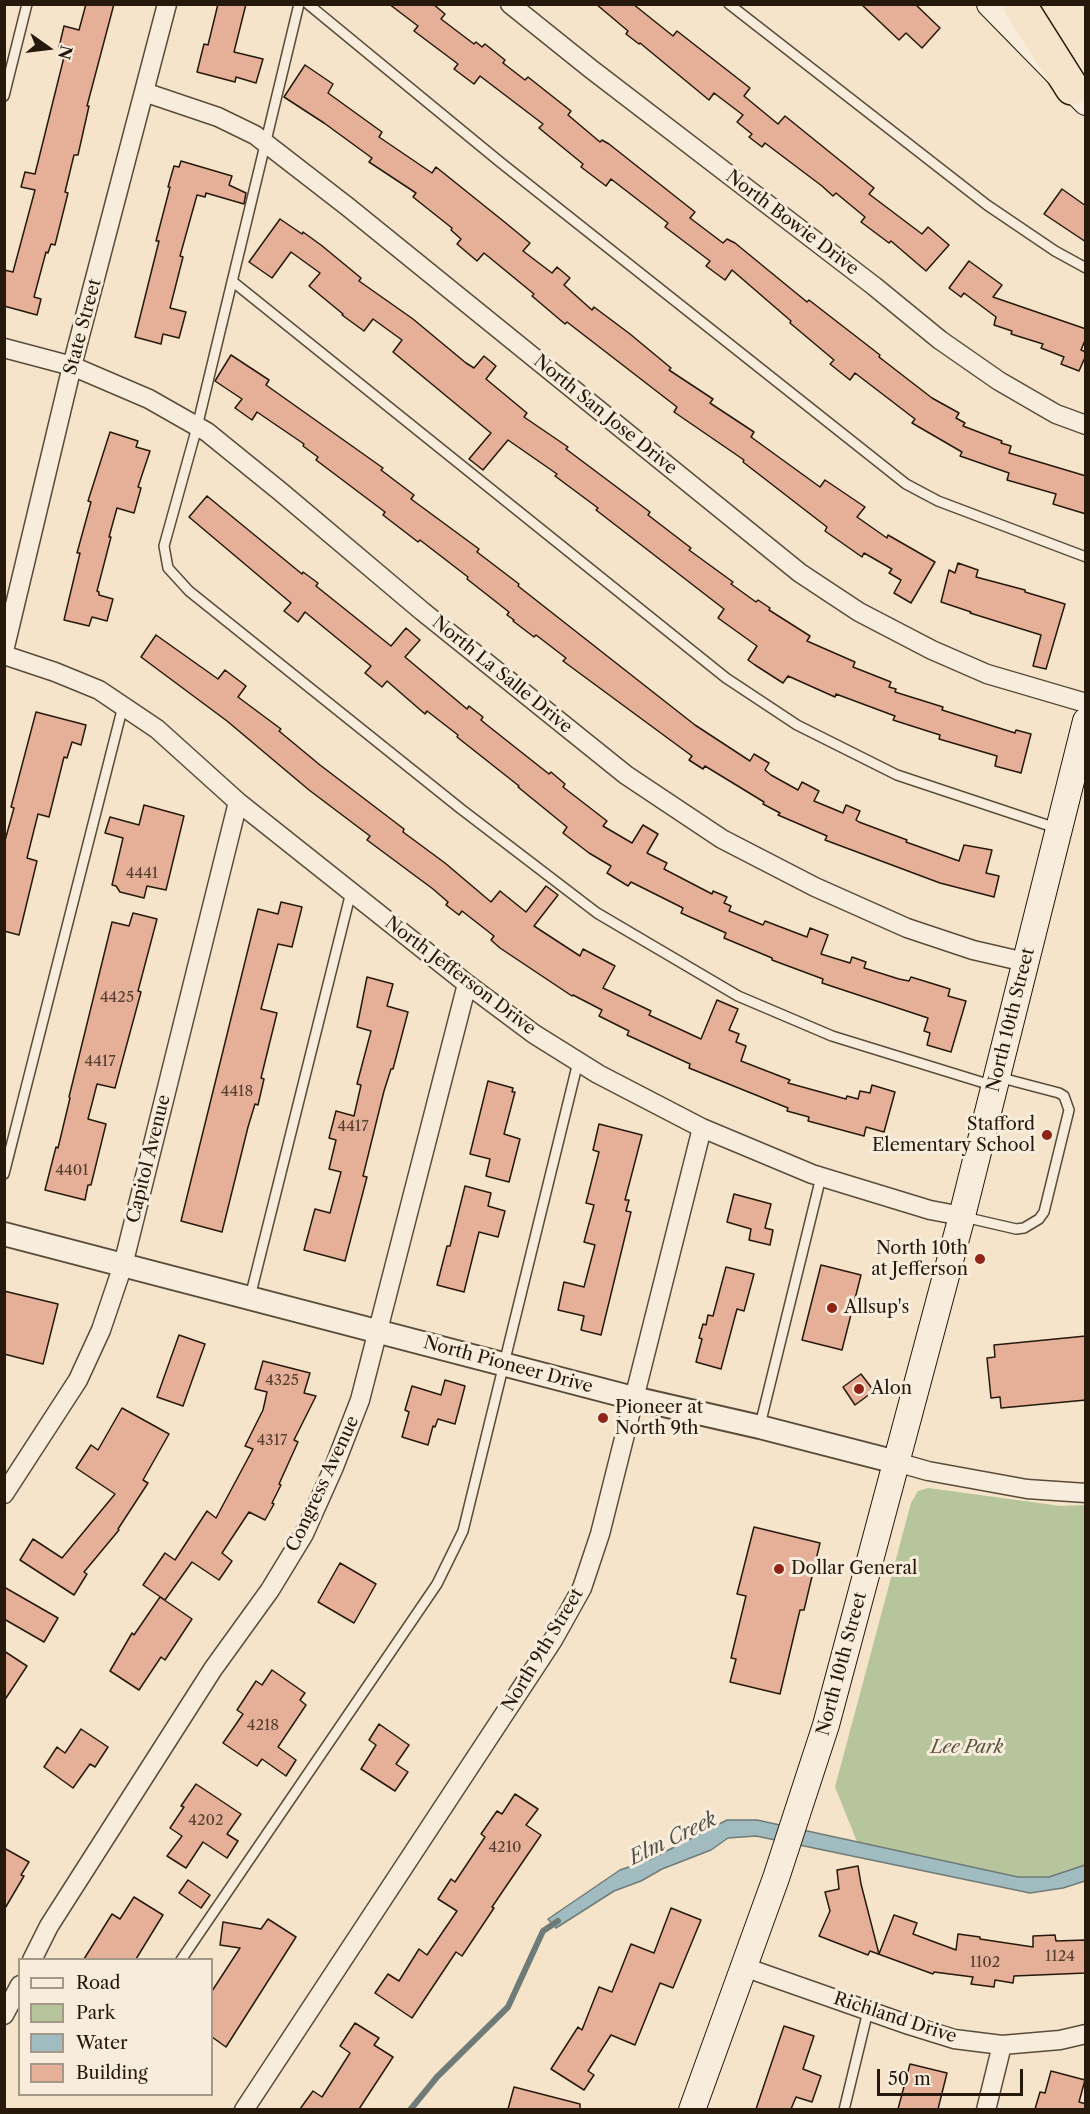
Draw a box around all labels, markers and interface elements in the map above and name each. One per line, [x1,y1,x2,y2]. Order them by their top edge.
north arrow [18,18,78,78]
text: N [54,43,77,62]
street label: North Bowie Drive [721,166,863,280]
street label: State Street [60,276,106,378]
street label: North San Jose Drive [529,350,681,480]
street label: North La Salle Drive [428,612,576,738]
house number: 4441 [126,865,158,883]
street label: North Jefferson Drive [380,912,540,1040]
street label: North 10th Street [983,946,1039,1094]
house number: 4425 [100,989,134,1007]
house number: 4417 [84,1053,116,1071]
house number: 4418 [221,1083,253,1101]
street label: Capitol Avenue [123,1093,175,1225]
place label: Stafford Elementary School [872,1114,1035,1156]
house number: 4417 [337,1118,369,1136]
marker: Stafford Elementary School [1040,1128,1054,1142]
house number: 4401 [55,1162,89,1180]
place label: North 10th at Jefferson [871,1238,968,1280]
marker: North 10th at Jefferson [973,1252,987,1266]
place label: Allsup's [844,1297,909,1319]
marker: Allsup's [825,1301,839,1315]
street label: North Pioneer Drive [421,1332,595,1398]
house number: 4325 [265,1372,299,1390]
place label: Alon [871,1378,912,1400]
marker: Alon [852,1382,866,1396]
place label: Pioneer at North 9th [615,1397,703,1440]
marker: Pioneer at North 9th [596,1411,610,1425]
street label: Congress Avenue [282,1413,364,1555]
house number: 4317 [257,1432,287,1450]
place label: Dollar General [791,1558,917,1580]
marker: Dollar General [772,1562,786,1576]
street label: North 9th Street [498,1585,588,1715]
street label: North 10th Street [812,1590,872,1738]
house number: 4218 [247,1717,279,1735]
park label: Lee Park [931,1737,1003,1759]
water label: Elm Creek [625,1807,721,1871]
house number: 4202 [188,1812,224,1830]
house number: 4210 [488,1839,522,1857]
house number: 1124 [1045,1948,1075,1966]
house number: 1102 [970,1954,1000,1972]
legend [18,1958,213,2096]
text: Road [76,1972,121,1994]
street label: Richland Drive [831,1988,959,2048]
text: Park [76,2002,115,2024]
text: Water [76,2032,128,2054]
scale bar [880,2057,1026,2095]
text: Building [76,2062,148,2084]
text: 50 m [888,2068,931,2090]

